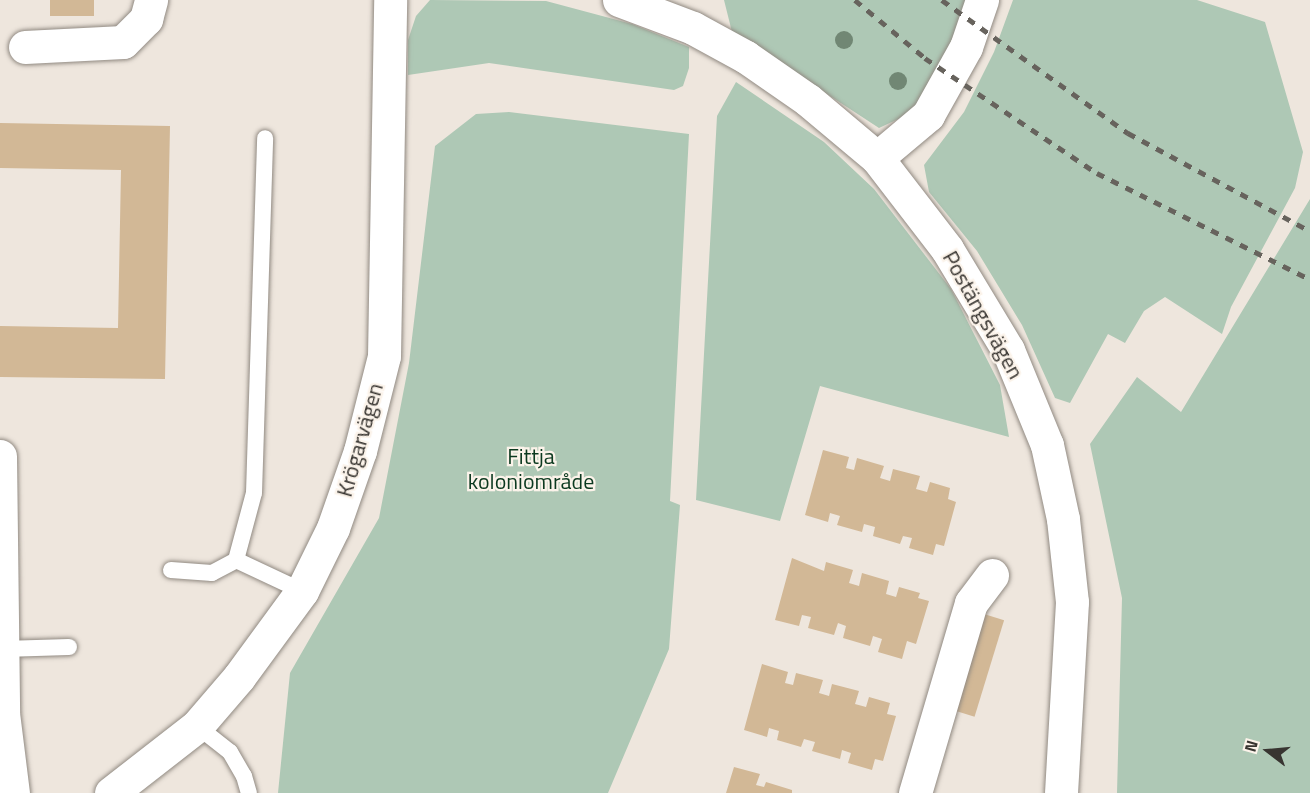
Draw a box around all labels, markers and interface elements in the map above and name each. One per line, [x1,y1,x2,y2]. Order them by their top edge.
street label: Postängsvägen [937,246,1029,384]
street label: Krögarvägen [331,380,389,500]
park label: Fittja koloniområde [468,443,594,494]
north arrow [1238,721,1298,781]
text: N [1238,737,1264,755]

